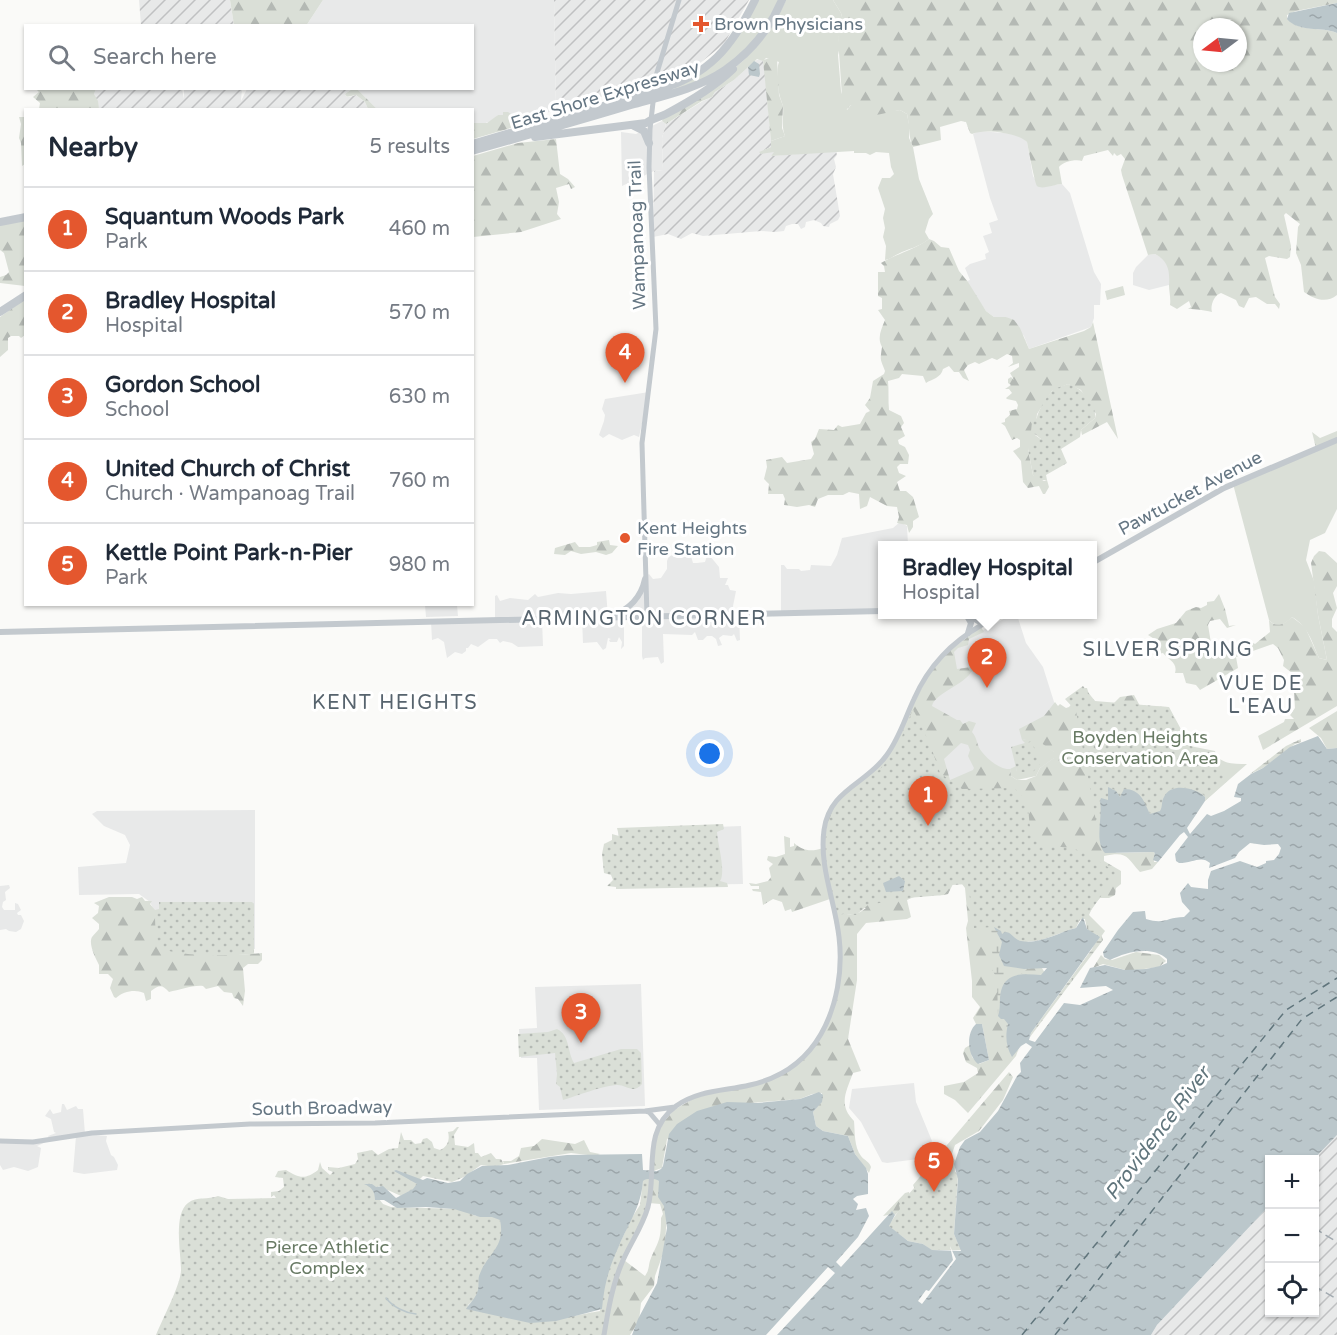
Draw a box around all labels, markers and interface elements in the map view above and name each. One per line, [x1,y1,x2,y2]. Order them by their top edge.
place label: Brown Physicians [714,13,863,35]
marker: Brown Physicians [692,15,710,33]
north arrow [1193,18,1247,72]
search box [24,24,474,90]
icon: search [45,41,78,74]
text: Search here [93,44,217,70]
street label: East Shore Expressway [508,56,702,134]
text: Nearby [48,132,138,163]
text: 5 results [370,135,450,159]
street label: Wampanoag Trail [623,160,651,310]
text: Squantum Woods Park [105,204,344,230]
text: 1 [61,217,74,241]
text: 460 m [389,217,450,241]
text: Park [105,230,148,254]
text: Bradley Hospital [105,288,276,314]
text: 2 [61,301,74,325]
text: 570 m [389,301,450,325]
text: Hospital [105,314,183,338]
pin: 4 [606,334,644,383]
text: Gordon School [105,372,260,398]
text: 3 [61,385,74,409]
text: 630 m [389,385,450,409]
text: School [105,398,169,422]
street label: Pawtucket Avenue [1114,446,1266,540]
text: United Church of Christ [105,456,350,482]
text: 4 [61,469,74,493]
text: 760 m [389,469,450,493]
text: Church · Wampanoag Trail [105,482,355,506]
place label: Kent Heights Fire Station [637,517,747,560]
marker: Kent Heights Fire Station [618,531,632,545]
text: Kettle Point Park-n-Pier [105,540,353,566]
popup [878,541,1097,619]
text: 5 [61,553,74,577]
text: 980 m [389,553,450,577]
text: Bradley Hospital [902,555,1073,581]
text: Park [105,566,148,590]
text: Hospital [902,581,980,605]
district label: ARMINGTON CORNER [521,607,767,631]
pin: 2 [968,638,1006,688]
district label: SILVER SPRING [1082,638,1254,662]
district label: VUE DE L'EAU [1219,672,1303,719]
district label: KENT HEIGHTS [312,691,478,715]
park label: Boyden Heights Conservation Area [1061,726,1219,769]
your location [695,739,724,768]
pin: 1 [908,776,948,826]
pin: 3 [562,994,600,1043]
water label: Providence River [1100,1061,1217,1205]
street label: South Broadway [251,1096,393,1120]
pin: 5 [914,1142,954,1192]
map controls [1265,1155,1319,1317]
button: + [1265,1155,1319,1209]
button: − [1265,1209,1319,1263]
park label: Pierce Athletic Complex [265,1236,389,1279]
button: locate [1265,1263,1319,1317]

